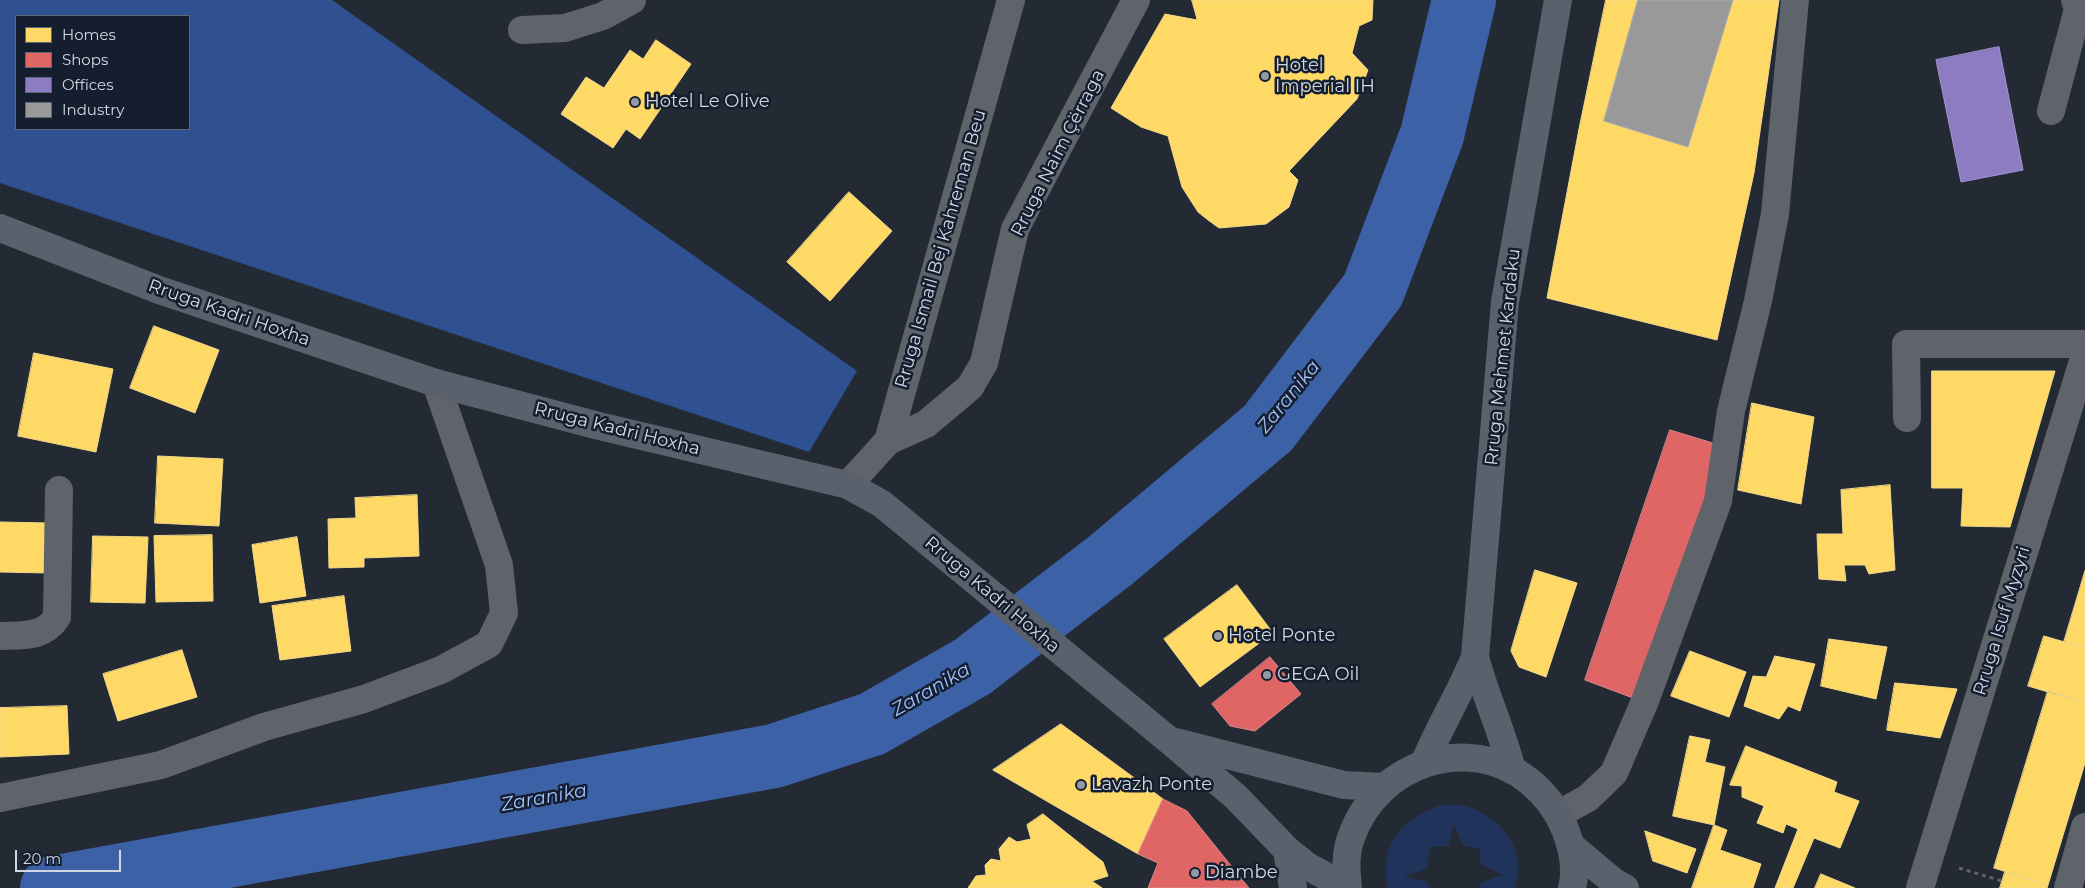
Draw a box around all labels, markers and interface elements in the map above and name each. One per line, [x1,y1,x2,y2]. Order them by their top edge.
legend [15,15,190,130]
text: Homes [62,25,116,44]
text: Shops [62,50,108,69]
place label: Hotel Imperial IH [1275,55,1375,98]
street label: Rruga Naim Çërraga [1007,66,1109,240]
marker: Hotel Imperial IH [1259,70,1271,82]
text: Offices [62,75,114,94]
place label: Hotel Le Olive [645,91,770,113]
marker: Hotel Le Olive [629,96,641,108]
text: Industry [62,100,124,119]
street label: Rruga Ismail Bej Kahreman Beu [891,107,991,391]
street label: Rruga Mehmet Kardaku [1481,248,1525,466]
street label: Rruga Kadri Hoxha [145,275,313,351]
water label: Zaranika [1253,356,1325,438]
street label: Rruga Kadri Hoxha [532,398,702,460]
street label: Rruga Kadri Hoxha [920,532,1064,658]
street label: Rruga Isuf Myzyri [1969,544,2035,698]
place label: Hotel Ponte [1228,625,1335,647]
marker: Hotel Ponte [1212,630,1224,642]
water label: Zaranika [888,658,974,722]
place label: GEGA Oil [1277,664,1359,686]
marker: GEGA Oil [1261,669,1273,681]
place label: Lavazh Ponte [1091,774,1212,796]
water label: Zaranika [499,779,589,817]
marker: Lavazh Ponte [1075,779,1087,791]
scale bar [18,840,124,872]
text: 20 m [23,849,61,868]
place label: Diambe [1205,862,1278,884]
marker: Diambe [1189,867,1201,879]

